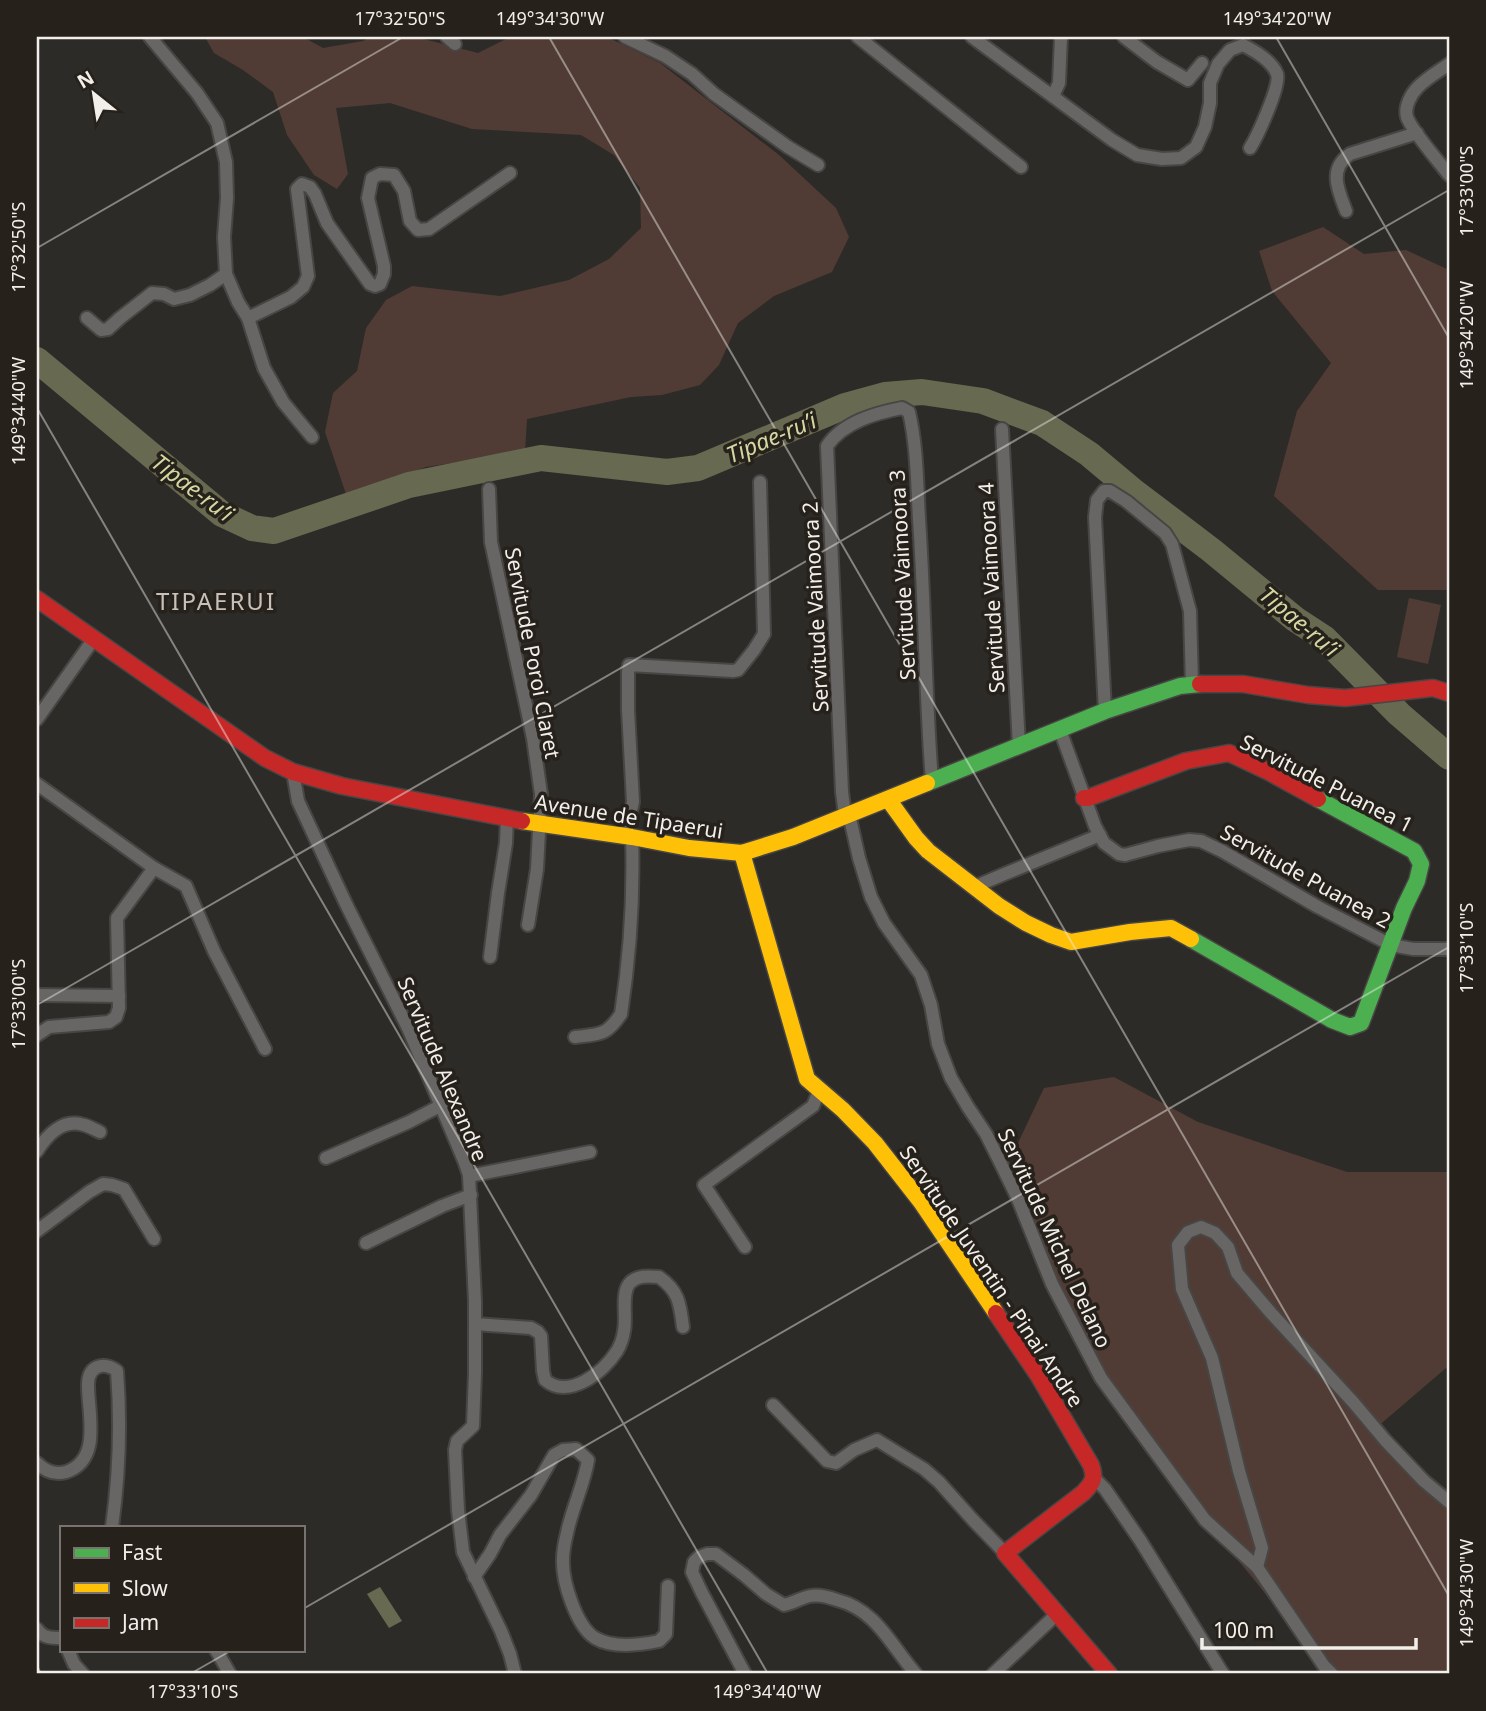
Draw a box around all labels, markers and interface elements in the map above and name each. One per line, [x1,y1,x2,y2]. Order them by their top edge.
text: 17°32'50"S [355,6,445,30]
text: 149°34'30"W [496,6,604,30]
text: 149°34'20"W [1223,6,1331,30]
north arrow [60,60,130,130]
text: N [72,64,99,94]
text: 17°33'00"S [1454,146,1478,236]
text: 17°32'50"S [6,202,30,292]
text: 149°34'20"W [1454,281,1478,389]
text: 149°34'40"W [6,357,30,465]
water label: Tipae-ru’i [721,403,822,470]
water label: Tipae-ru’i [145,446,241,529]
street label: Servitude Vaimoora 3 [883,469,921,681]
street label: Servitude Vaimoora 4 [972,482,1010,694]
street label: Servitude Vaimoora 2 [796,501,834,713]
street label: Servitude Poroi Claret [499,545,567,761]
water label: Tipae-ru’i [1253,578,1347,664]
district label: TIPAERUI [156,584,276,617]
street label: Servitude Puanea 1 [1236,727,1418,839]
street label: Avenue de Tipaerui [533,787,725,845]
street label: Servitude Puanea 2 [1216,818,1396,934]
text: 17°33'10"S [1454,903,1478,993]
text: 17°33'00"S [6,959,30,1049]
street label: Servitude Alexandre [391,972,495,1166]
street label: Servitude Michel Delano [992,1124,1118,1352]
street label: Servitude Juventin - Pinai Andre [894,1140,1090,1412]
legend [60,1526,304,1652]
text: Fast [122,1538,163,1566]
text: 149°34'30"W [1454,1539,1478,1647]
text: Slow [122,1574,168,1602]
scale bar [1202,1606,1416,1650]
text: Jam [120,1608,159,1636]
text: 100 m [1213,1616,1274,1644]
text: 17°33'10"S [148,1679,238,1703]
text: 149°34'40"W [713,1679,821,1703]

